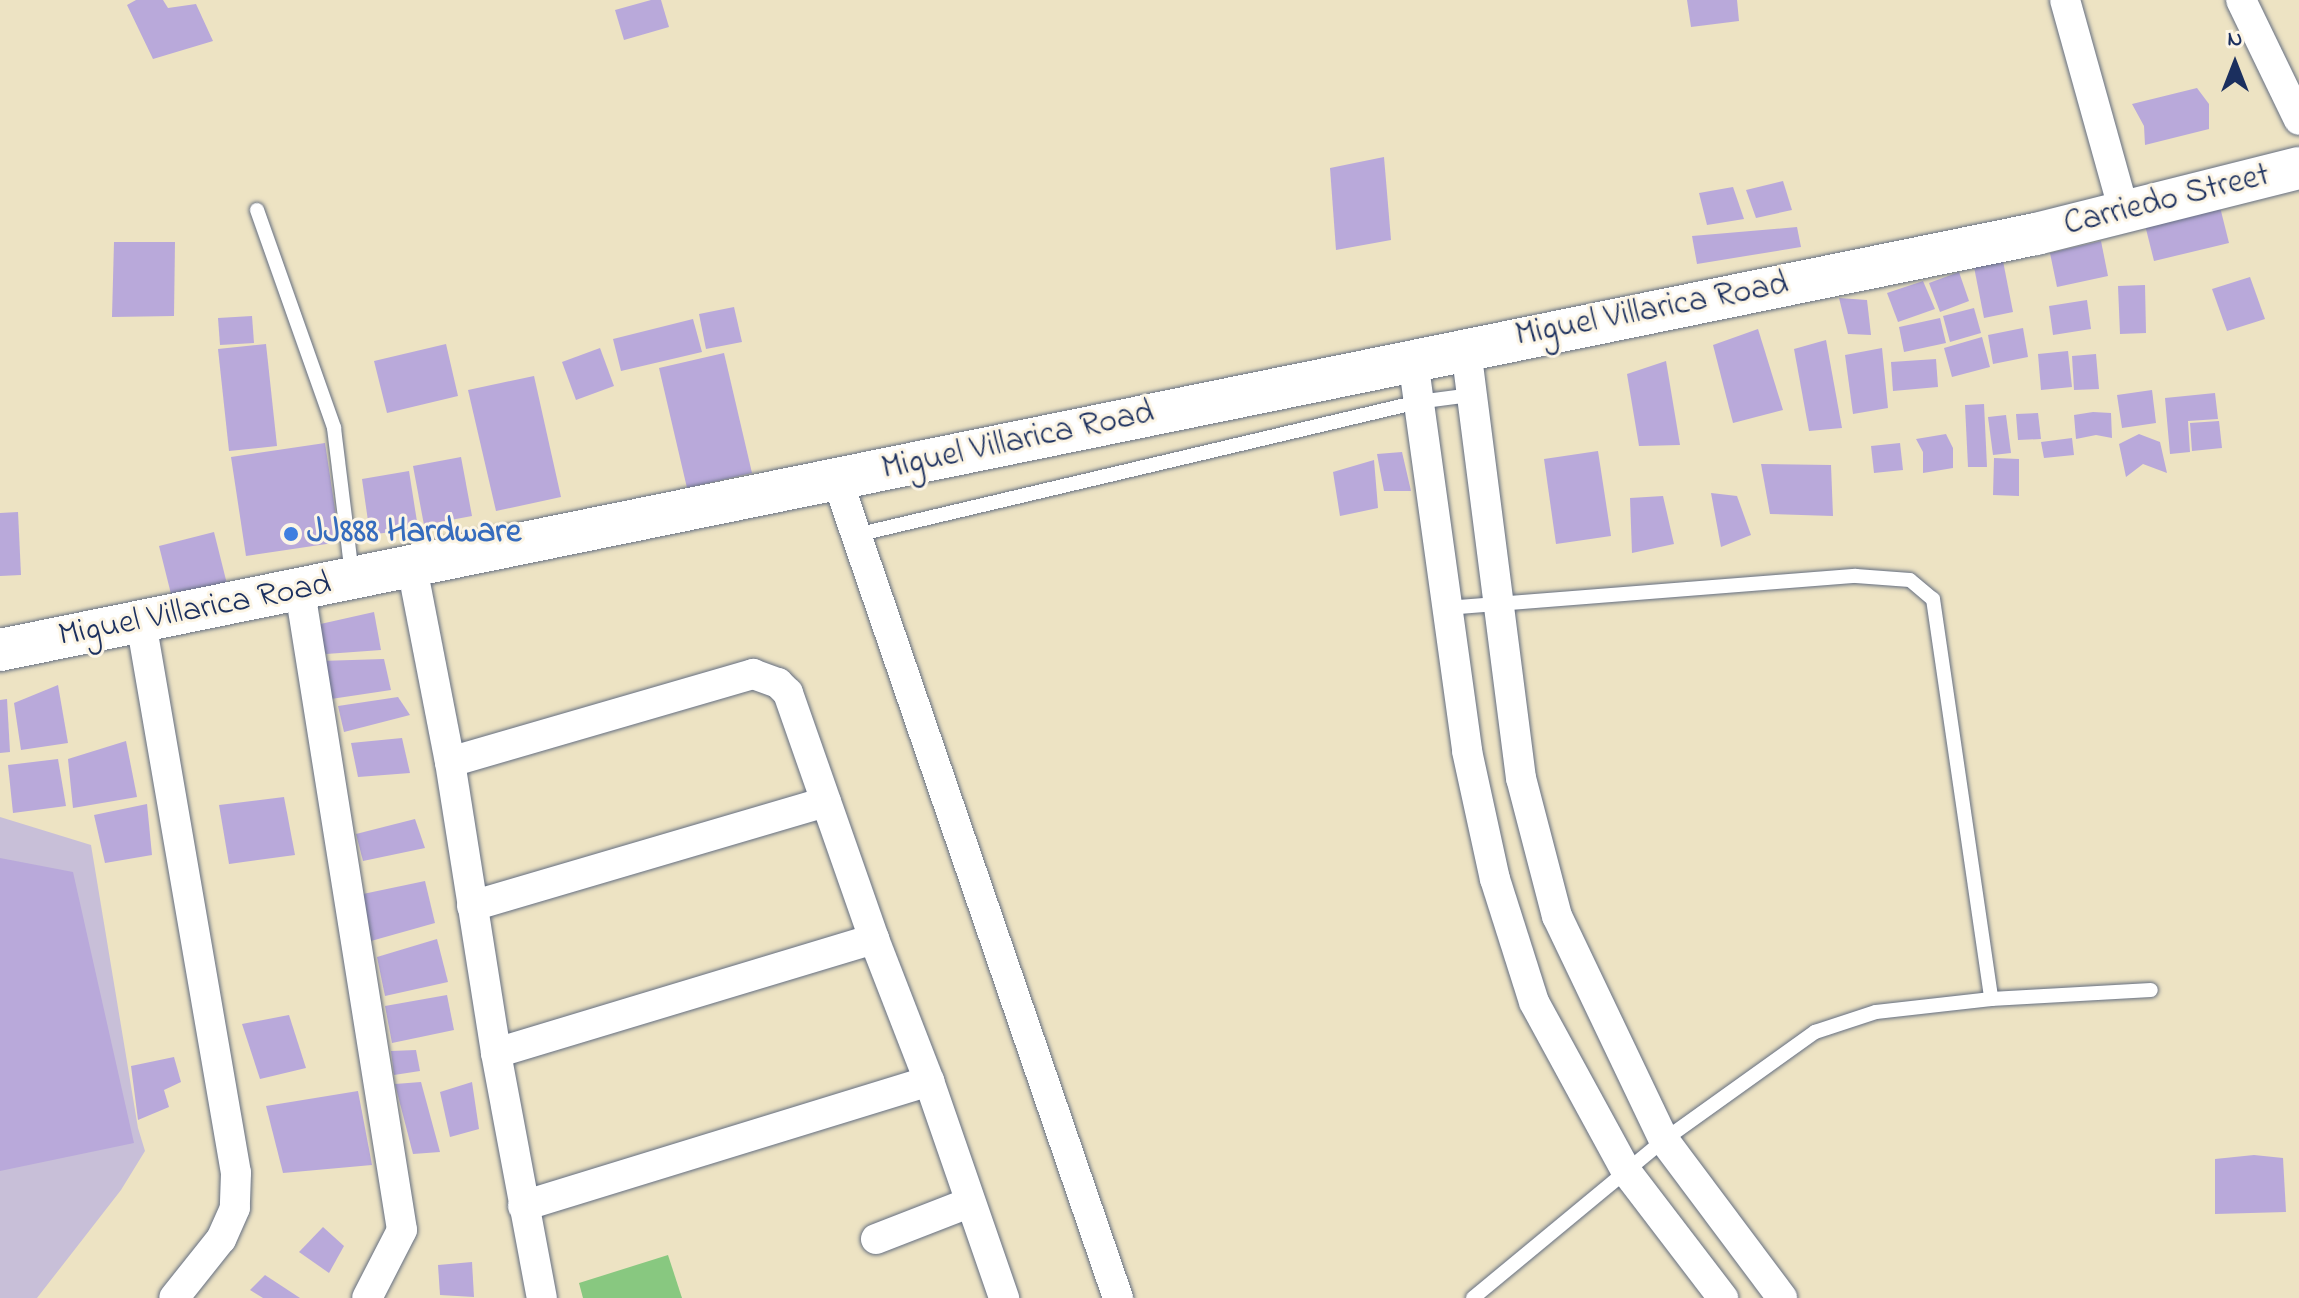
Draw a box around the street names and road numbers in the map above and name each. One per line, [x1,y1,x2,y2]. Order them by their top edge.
street label: Carriedo Street [2060,156,2274,246]
street label: Miguel Villarica Road [1512,265,1792,357]
street label: Miguel Villarica Road [878,393,1158,491]
street label: Miguel Villarica Road [55,565,335,657]

